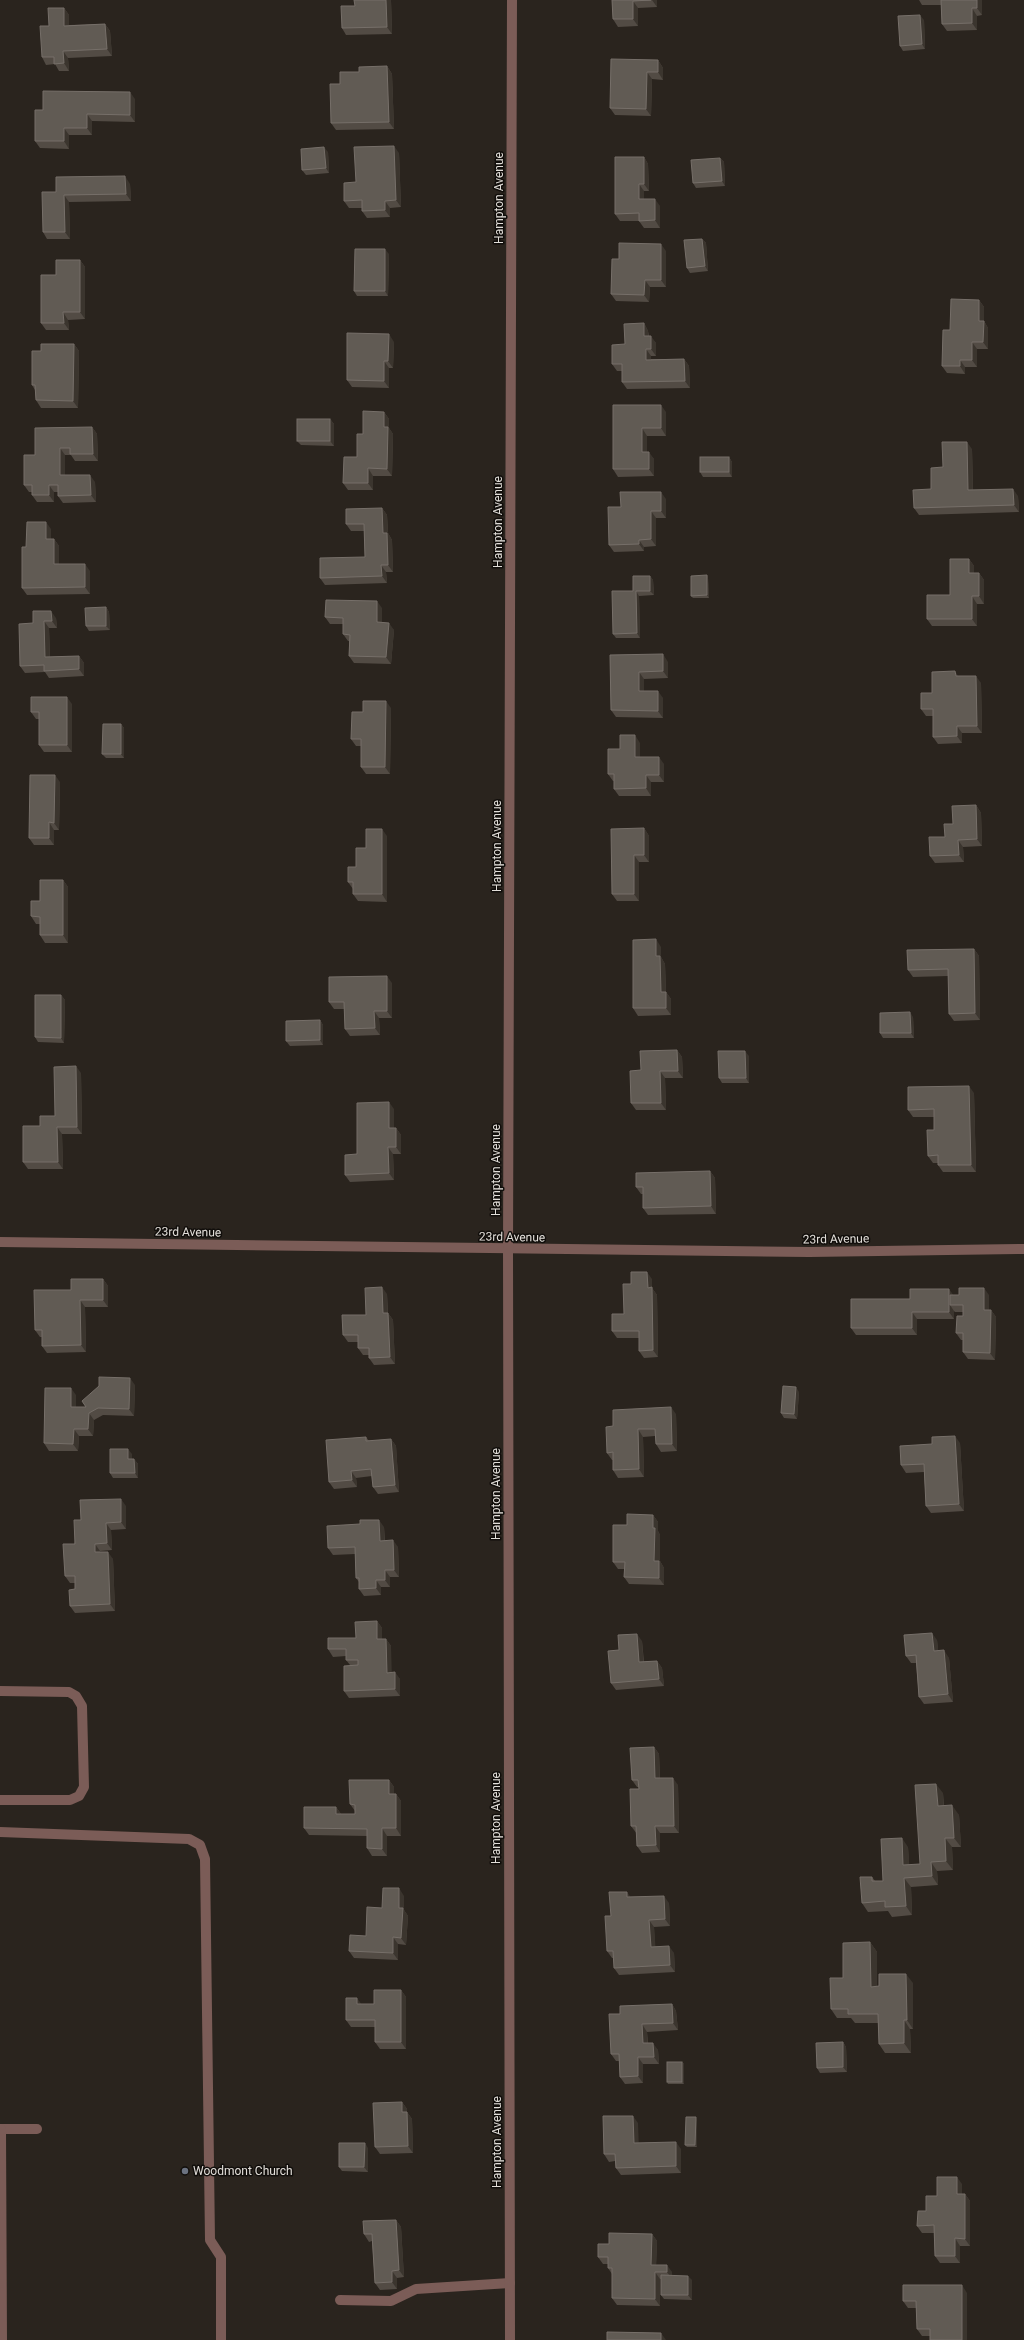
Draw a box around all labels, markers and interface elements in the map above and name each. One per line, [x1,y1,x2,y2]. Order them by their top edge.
street label: Hampton Avenue [492,152,506,244]
street label: Hampton Avenue [491,476,505,568]
street label: Hampton Avenue [490,800,504,892]
street label: Hampton Avenue [489,1124,503,1216]
street label: 23rd Avenue [155,1224,221,1240]
street label: 23rd Avenue [479,1229,545,1245]
street label: 23rd Avenue [803,1231,869,1247]
street label: Hampton Avenue [489,1448,503,1540]
street label: Hampton Avenue [489,1772,503,1864]
street label: Hampton Avenue [490,2096,504,2188]
place label: Woodmont Church [193,2164,293,2178]
marker: Woodmont Church [180,2166,190,2176]

